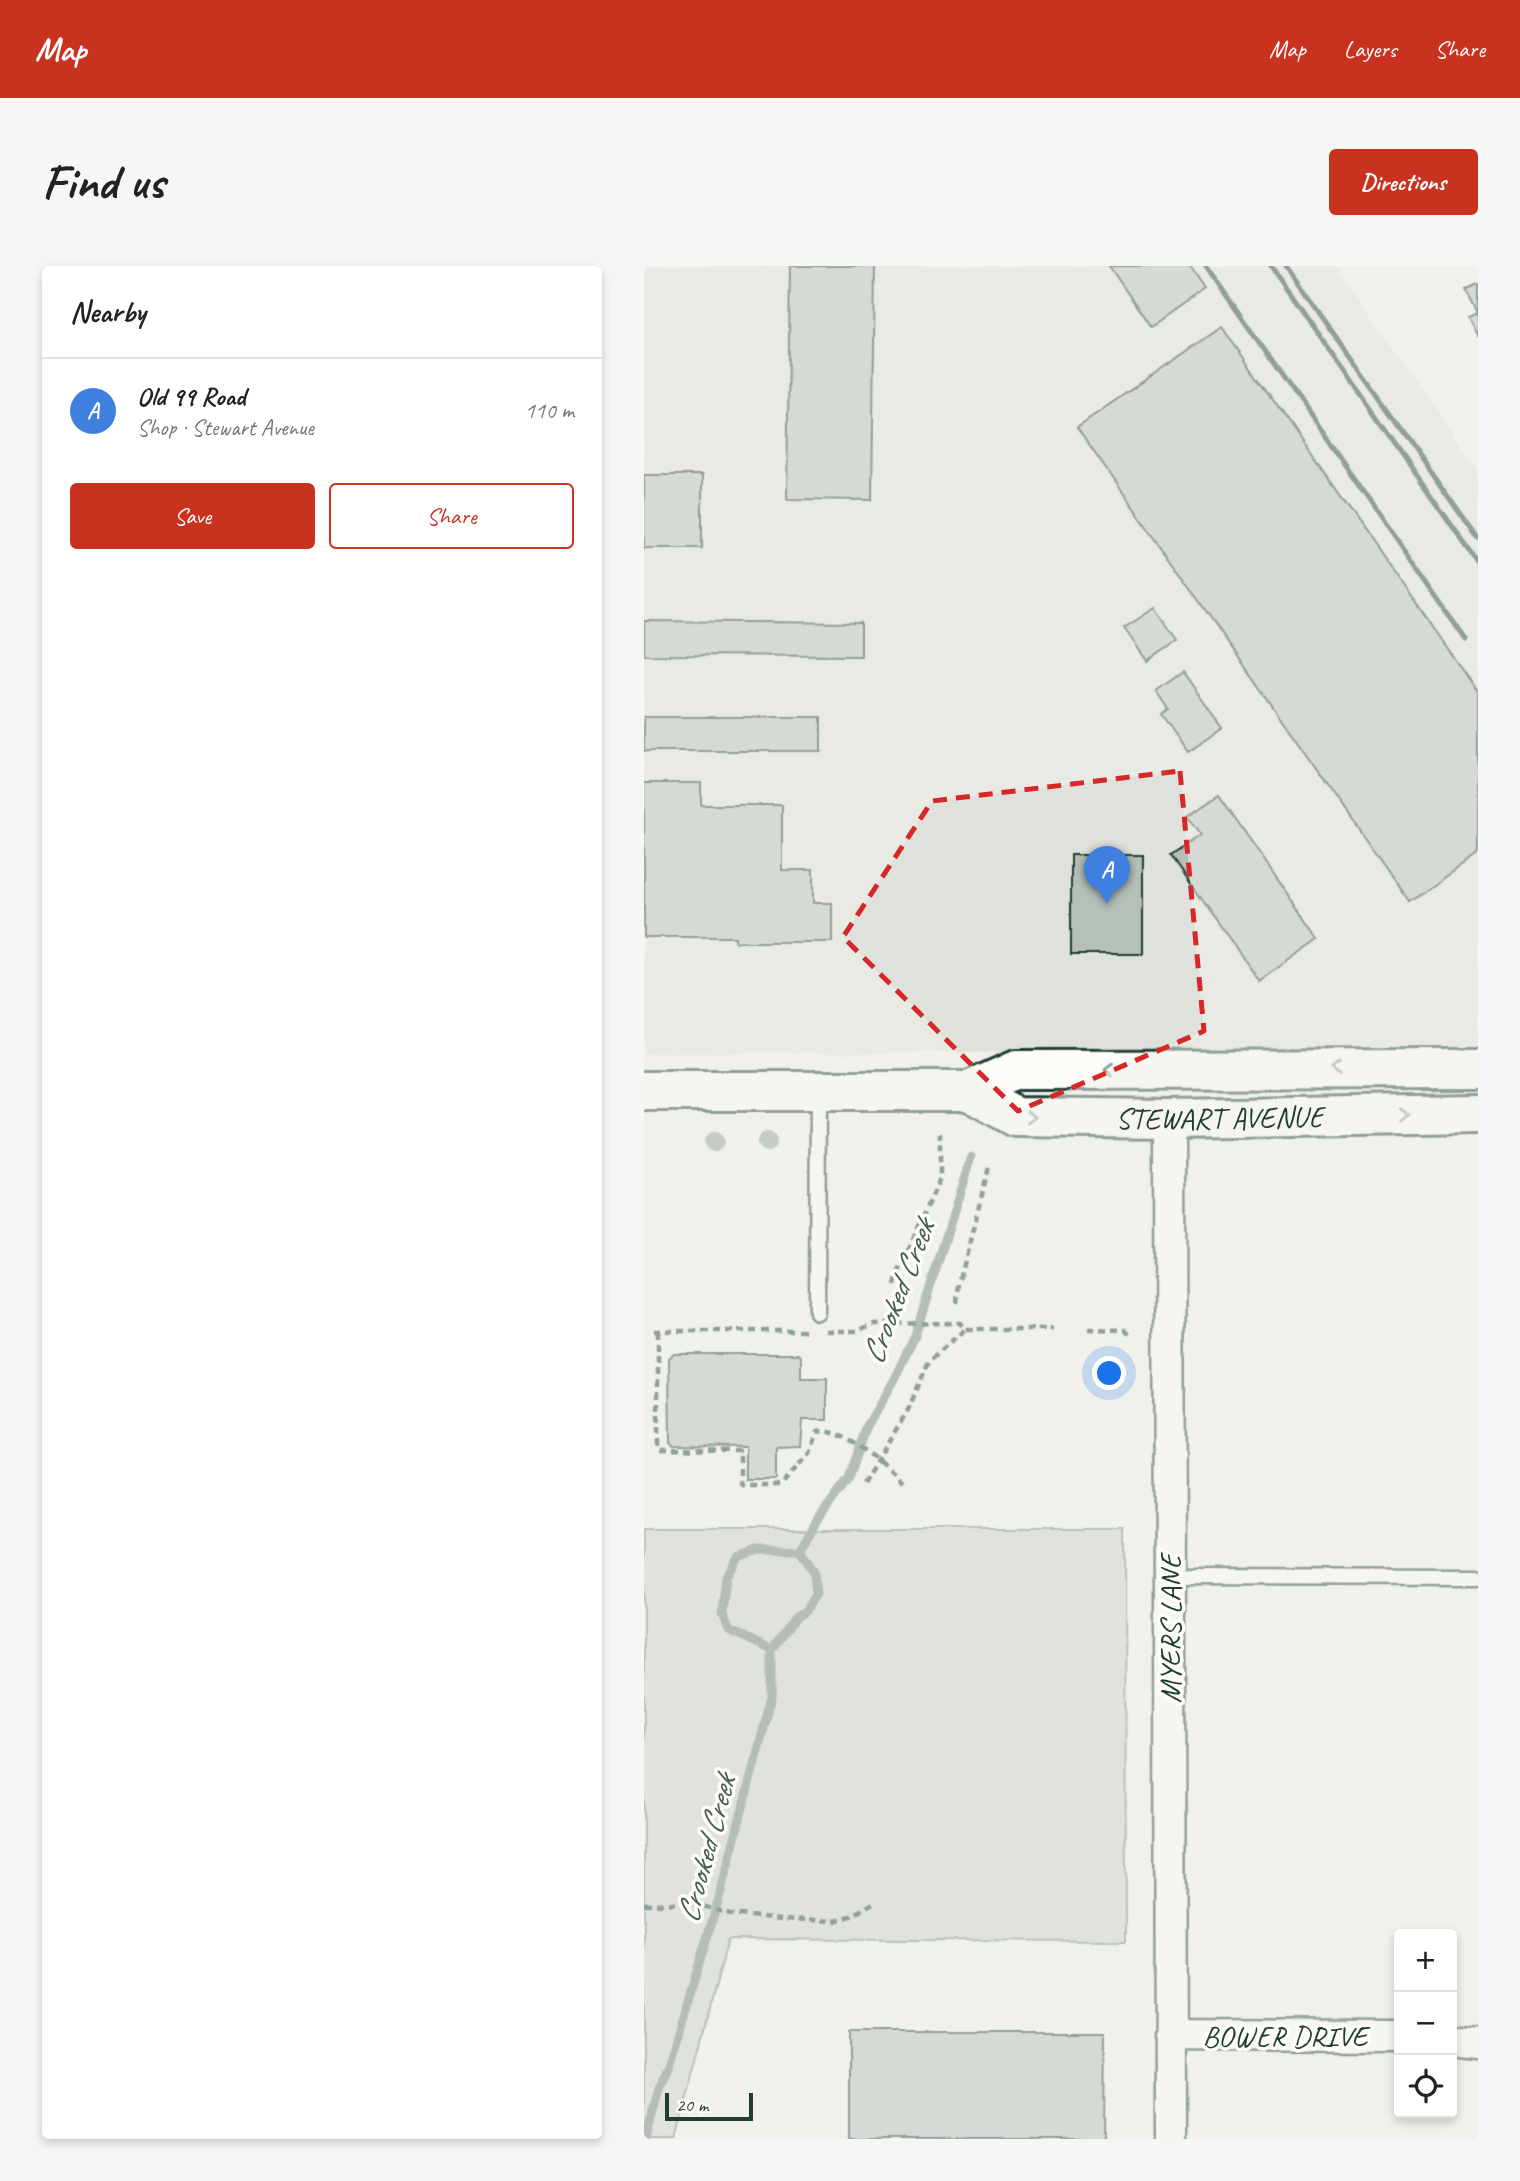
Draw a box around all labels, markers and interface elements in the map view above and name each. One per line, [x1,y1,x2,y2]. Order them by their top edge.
text: Map [35,28,86,70]
text: Map [1269,34,1306,64]
text: Layers [1344,34,1397,64]
text: Share [1435,34,1485,64]
button: Directions [1329,149,1478,215]
text: Find us [42,151,164,213]
text: Nearby [70,293,146,331]
text: Old 99 Road [137,380,246,413]
text: A [87,396,99,425]
text: 110 m [525,396,574,425]
text: Shop · Stewart Avenue [137,413,314,442]
button: Save [70,483,315,549]
button: Share [329,483,574,549]
pin: A [1084,846,1130,904]
one-way arrow [1331,1061,1341,1077]
one-way arrow [1103,1062,1114,1078]
street label: STEWART AVENUE [1115,1097,1327,1138]
one-way arrow [1401,1107,1411,1123]
one-way arrow [1026,1110,1037,1125]
water label: Crooked Creek [852,1209,946,1370]
your location [1092,1356,1126,1390]
street label: MYERS LANE [1151,1551,1189,1703]
water label: Crooked Creek [667,1766,747,1927]
map controls [1394,1929,1457,2118]
button: + [1394,1929,1457,1992]
button: − [1394,1992,1457,2055]
street label: BOWER DRIVE [1203,2017,1372,2055]
button: locate [1394,2055,1457,2118]
scale bar [665,2090,752,2122]
text: 20 m [676,2093,708,2117]

